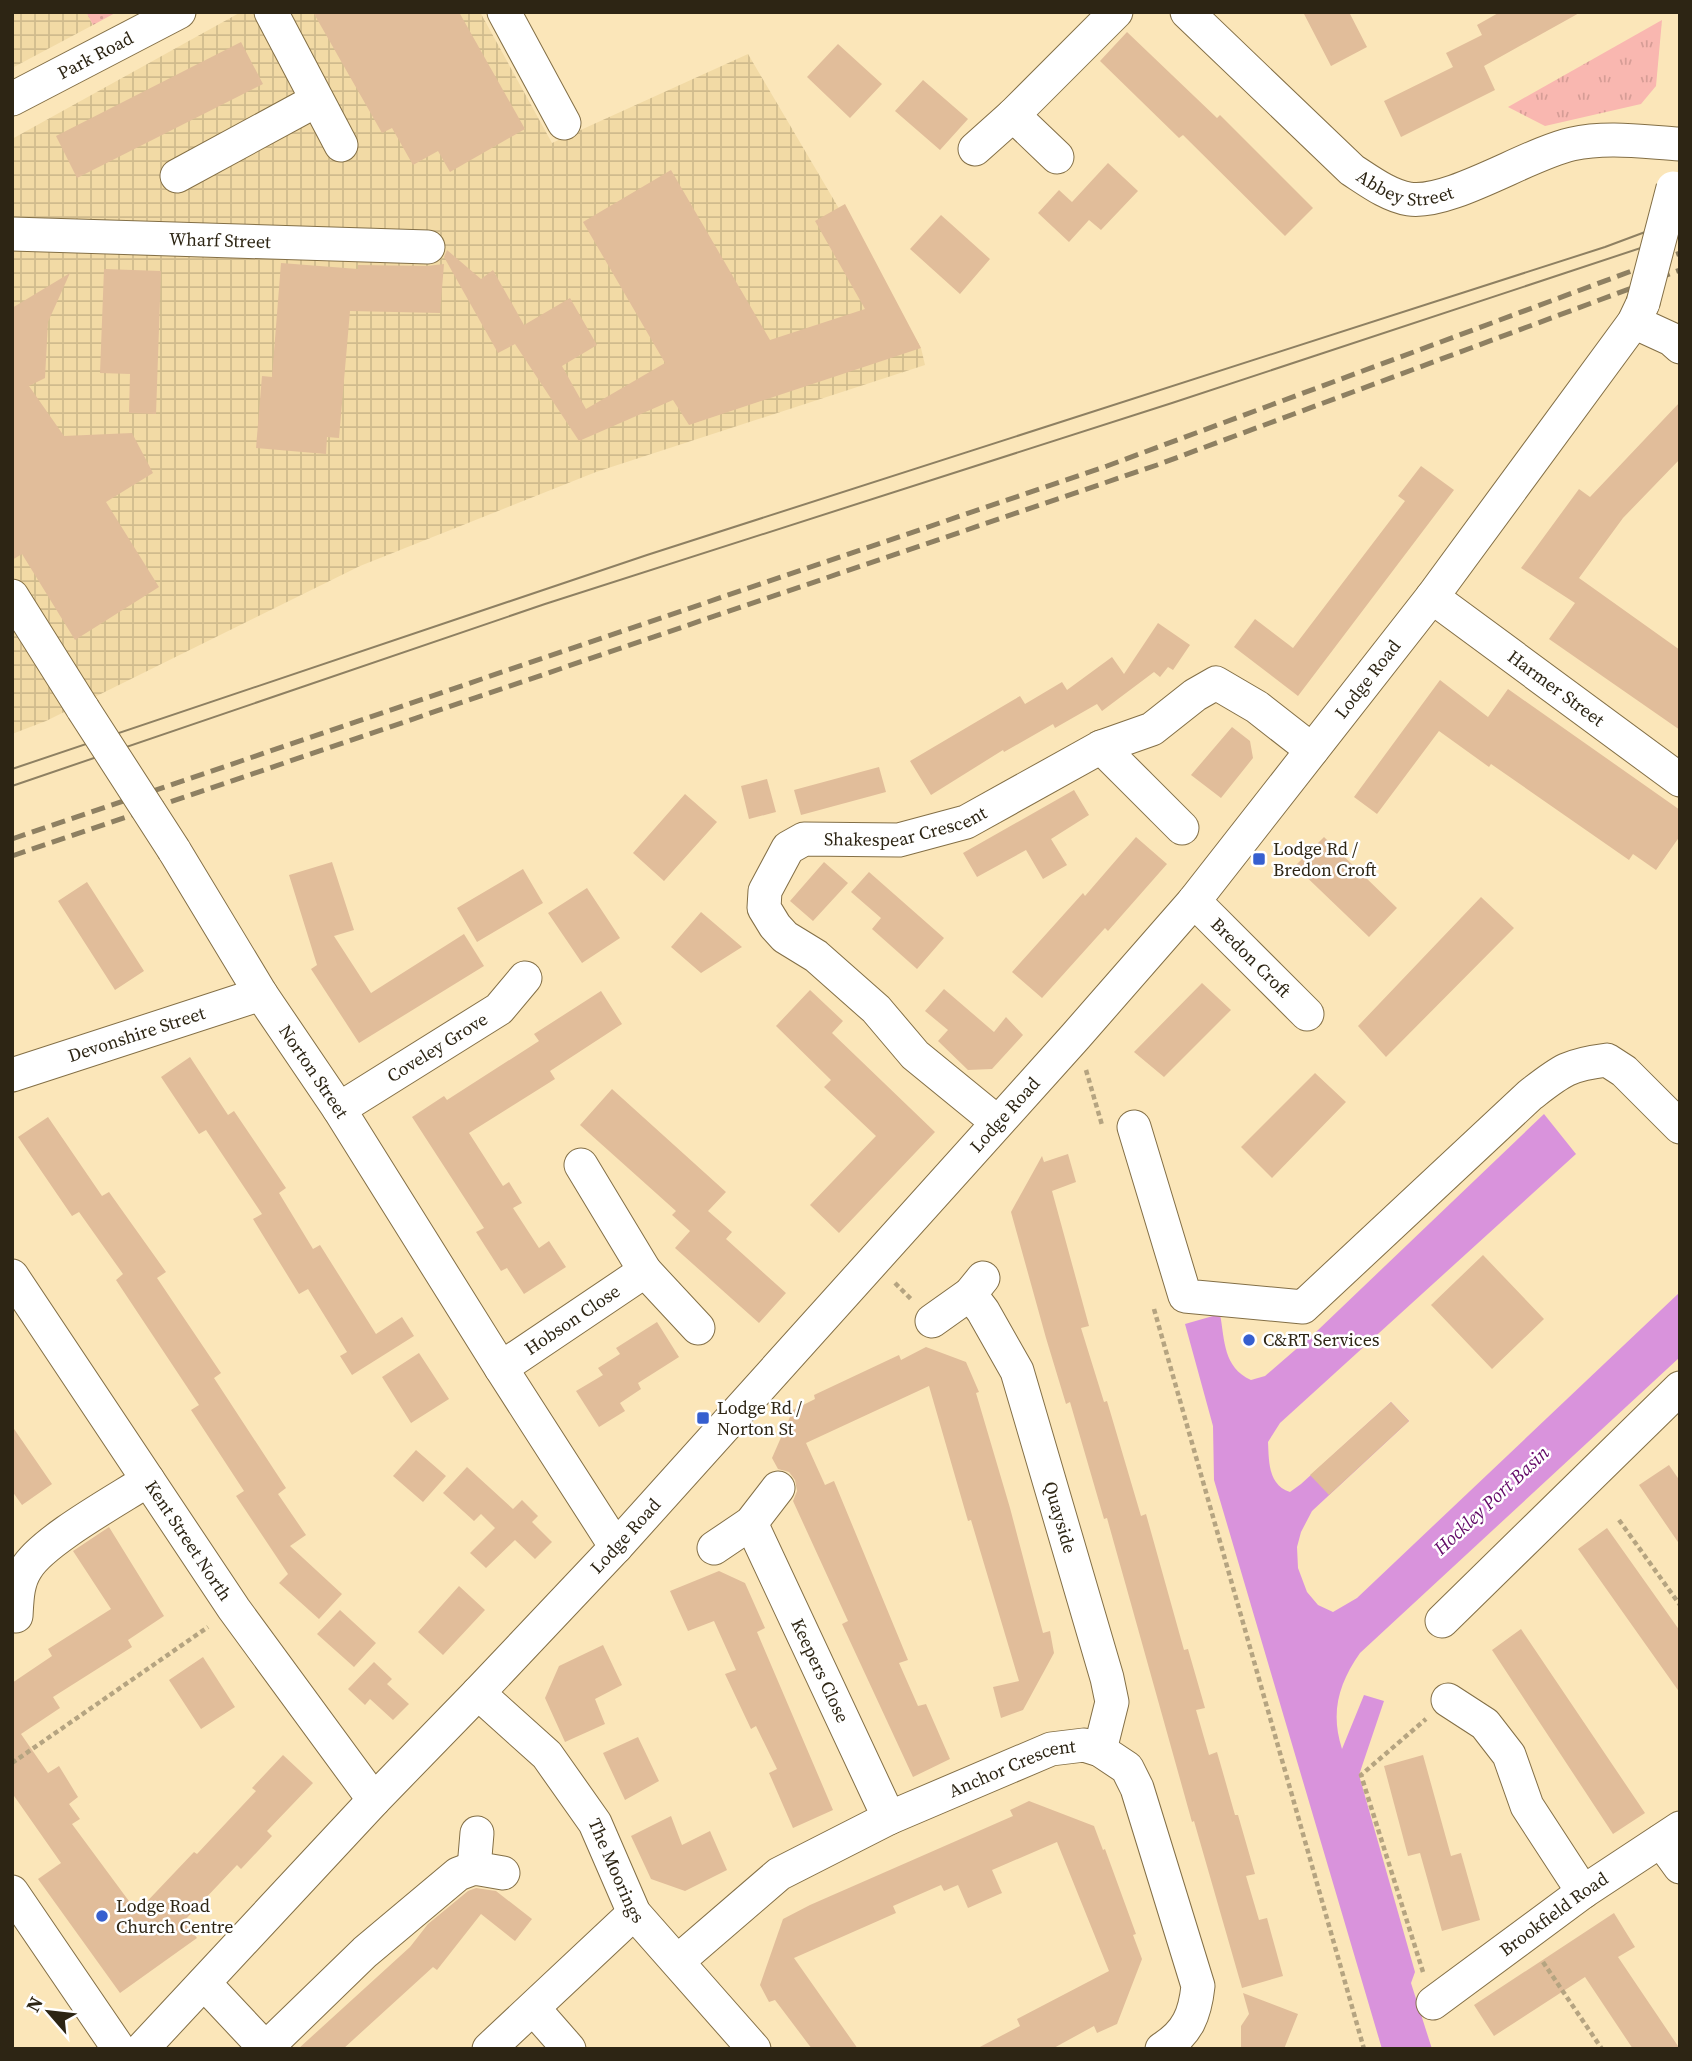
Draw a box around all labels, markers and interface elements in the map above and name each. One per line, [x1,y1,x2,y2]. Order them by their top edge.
street label: Park Road [53,25,137,85]
street label: Abbey Street [1352,163,1457,212]
street label: Wharf Street [169,226,271,254]
street label: Lodge Road [1328,634,1406,724]
street label: Harmer Street [1503,644,1610,732]
street label: Shakespear Crescent [824,800,991,852]
place label: Lodge Rd / Bredon Croft [1273,836,1377,882]
marker: Lodge Rd / Bredon Croft [1251,851,1267,867]
street label: Bredon Croft [1206,912,1297,1003]
street label: Devonshire Street [65,1000,208,1068]
street label: Coveley Grove [382,1006,492,1088]
street label: Norton Street [273,1019,355,1123]
street label: Lodge Road [964,1071,1045,1158]
street label: Hobson Close [519,1278,625,1361]
place label: C&RT Services [1263,1327,1380,1352]
marker: C&RT Services [1241,1332,1257,1348]
place label: Lodge Rd / Norton St [717,1395,802,1441]
marker: Lodge Rd / Norton St [695,1410,711,1426]
water label: Hockley Port Basin [1427,1439,1555,1561]
street label: Kent Street North [140,1475,238,1606]
street label: Quayside [1038,1478,1083,1556]
street label: Lodge Road [584,1493,666,1579]
street label: Keepers Close [785,1614,856,1727]
street label: Anchor Crescent [945,1733,1077,1803]
street label: The Moorings [582,1814,650,1928]
street label: Brookfield Road [1494,1866,1613,1962]
place label: Lodge Road Church Centre [116,1893,233,1939]
marker: Lodge Road Church Centre [94,1908,110,1924]
north arrow [14,1977,84,2047]
text: N [19,1992,49,2016]

